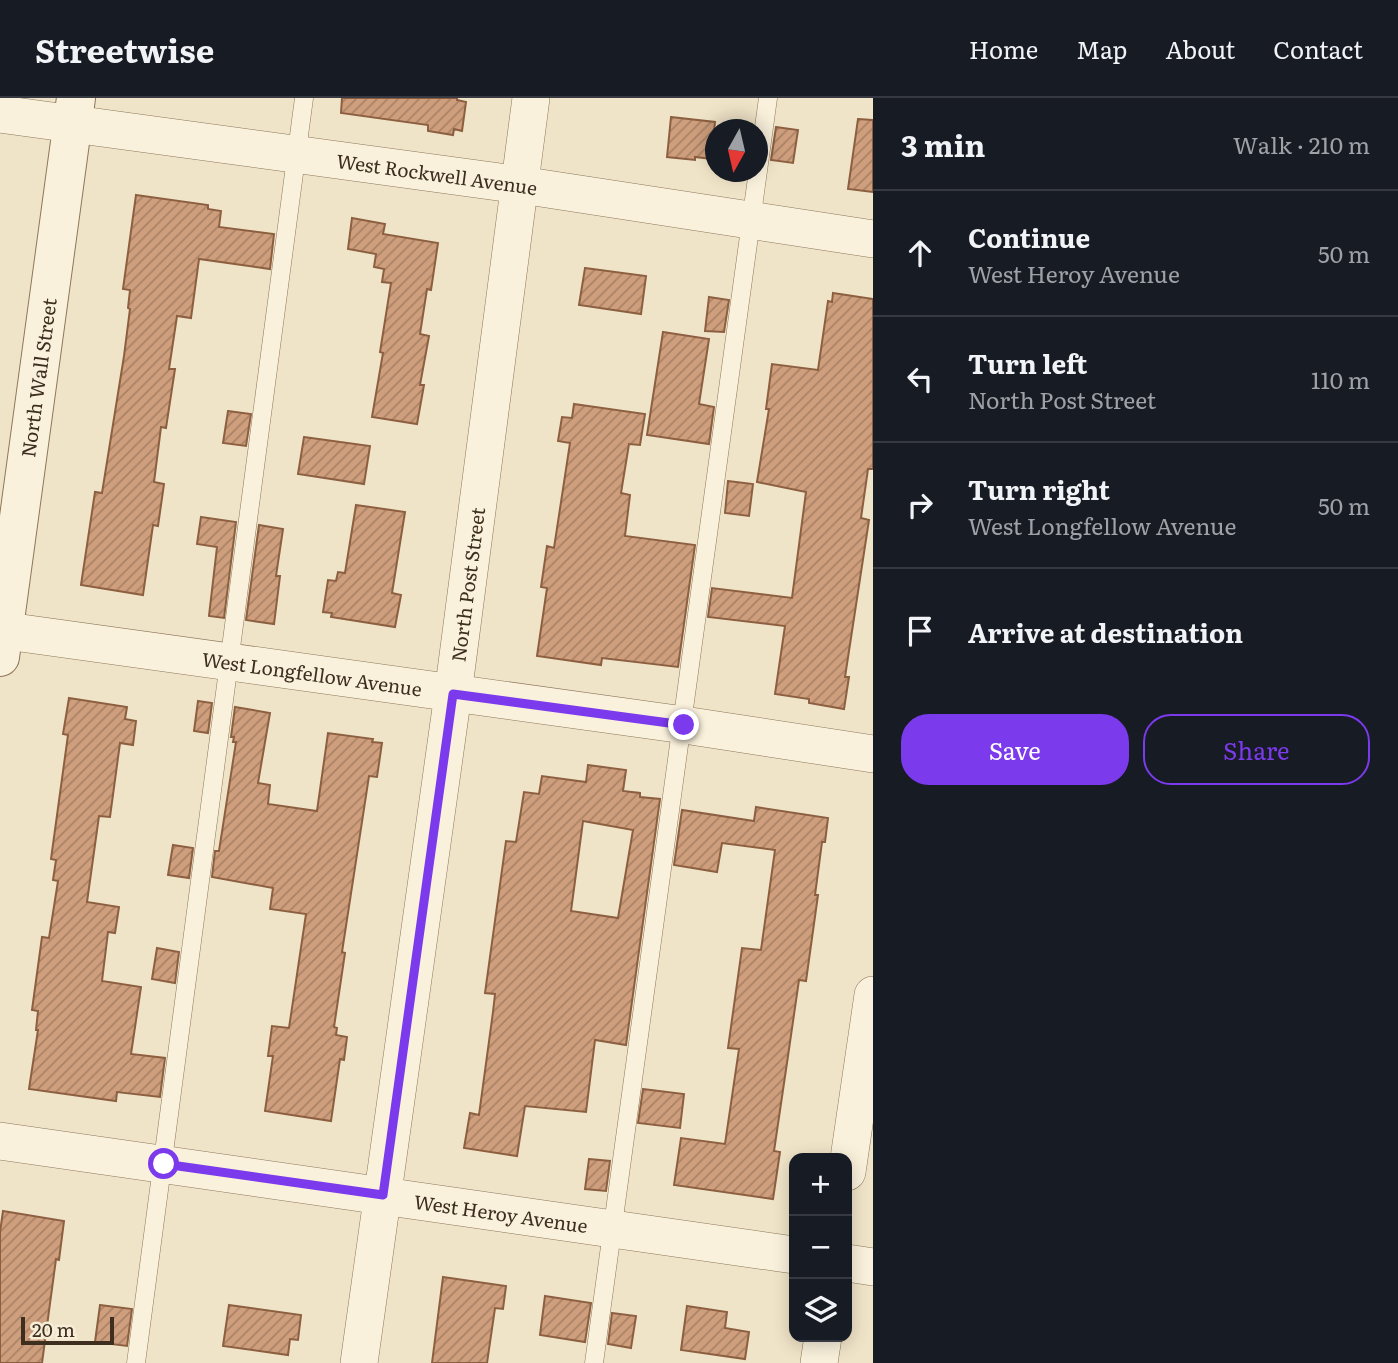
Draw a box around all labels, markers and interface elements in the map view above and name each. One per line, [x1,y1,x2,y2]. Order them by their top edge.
text: Streetwise [35,24,214,73]
text: Home [969,31,1038,66]
text: Map [1076,31,1127,66]
text: About [1165,31,1235,66]
text: Contact [1273,31,1363,66]
north arrow [705,119,768,182]
text: 3 min [901,122,985,166]
text: Walk · 210 m [1233,127,1370,161]
street label: West Rockwell Avenue [335,146,539,201]
text: Continue [968,217,1090,256]
icon: ahead [901,234,939,272]
text: 50 m [1318,236,1370,270]
text: West Heroy Avenue [968,256,1180,290]
street label: North Wall Street [13,296,63,459]
text: Turn left [968,343,1087,382]
icon: left [901,360,939,398]
text: 110 m [1311,362,1370,396]
text: North Post Street [968,382,1156,416]
text: Turn right [968,469,1110,508]
icon: right [901,486,939,524]
text: 50 m [1318,488,1370,522]
street label: North Post Street [443,505,491,663]
text: West Longfellow Avenue [968,508,1236,542]
icon: arrive [901,612,939,650]
text: Arrive at destination [968,612,1243,651]
street label: West Longfellow Avenue [200,644,424,702]
route end [668,709,699,740]
button: Save [901,714,1129,785]
button: Share [1143,714,1370,785]
route start [148,1148,179,1179]
map controls [789,1153,852,1342]
button: + [789,1153,852,1216]
street label: West Heroy Avenue [412,1187,590,1239]
button: − [789,1216,852,1279]
button: layers [789,1279,852,1342]
scale bar [21,1314,114,1346]
text: 20 m [32,1315,75,1343]

